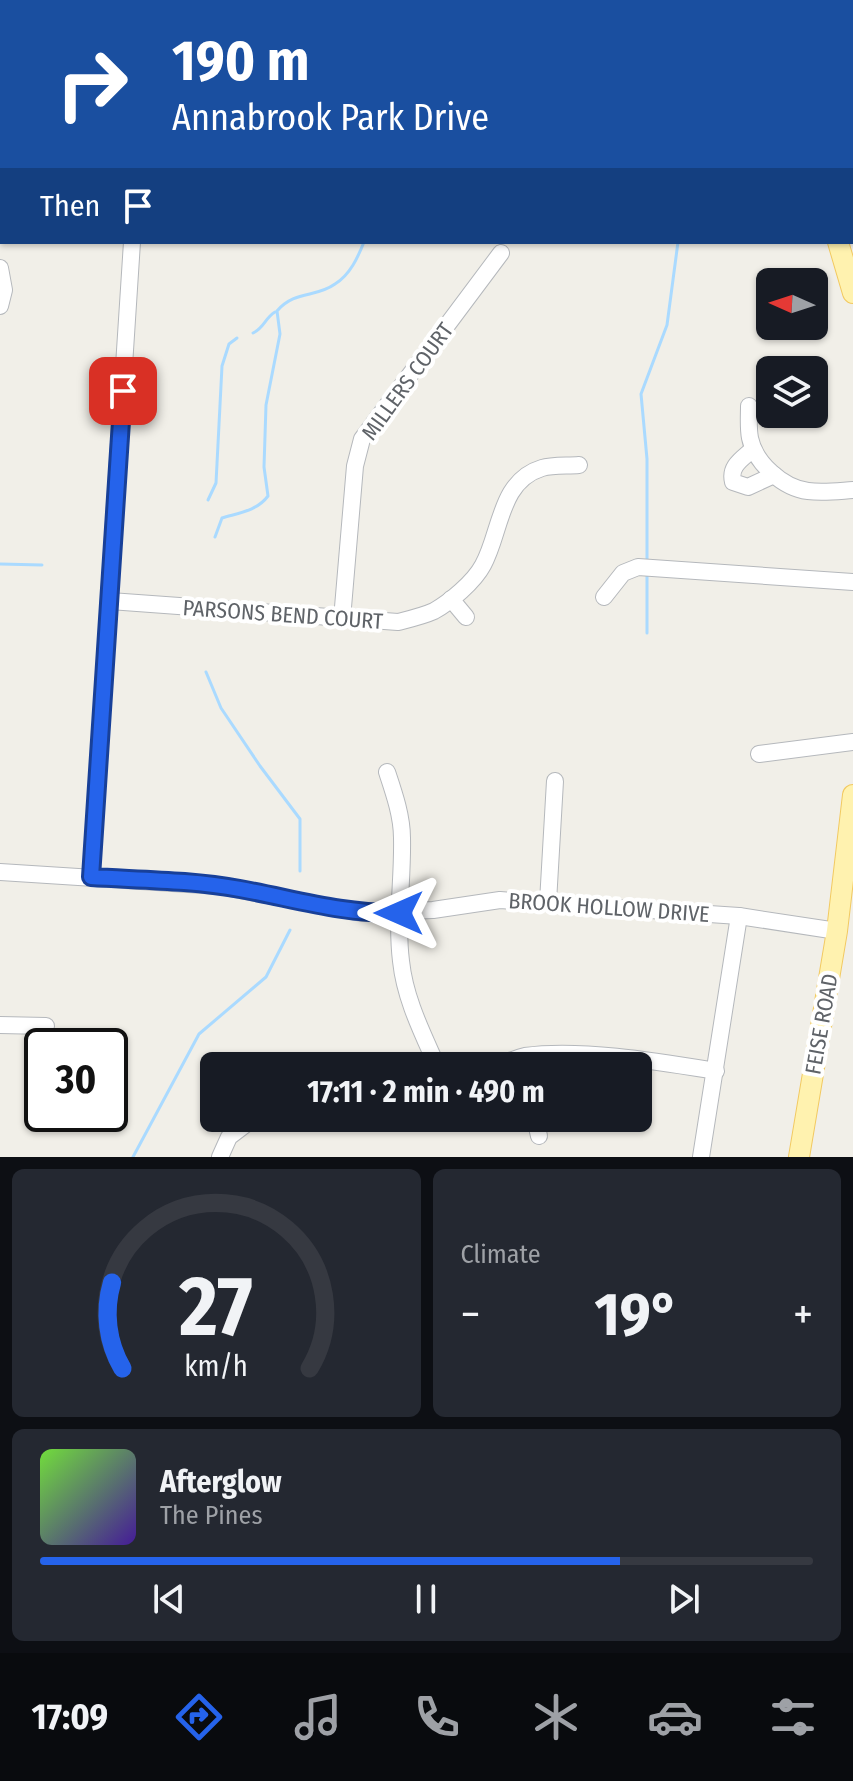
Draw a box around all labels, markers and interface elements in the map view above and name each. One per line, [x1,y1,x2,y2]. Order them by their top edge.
text: 190 m [172,28,310,95]
icon: right [40,32,144,136]
text: Annabrook Park Drive [172,96,489,140]
icon: arrive [116,184,160,228]
text: Then [40,188,100,224]
north arrow [756,268,828,340]
map controls [756,268,828,428]
street label: MILLERS COURT [356,317,459,445]
button: layers [756,356,828,428]
pin [89,357,157,425]
icon: arrive [101,369,145,413]
street label: PARSONS BEND COURT [182,594,385,635]
position arrow [357,871,441,955]
street label: BROOK HOLLOW DRIVE [508,887,710,928]
street label: FEISE ROAD [799,972,844,1077]
speed limit sign: 30 [24,1028,128,1132]
text: 17:11 · 2 min · 490 m [307,1074,545,1110]
text: Climate [461,1239,541,1270]
text: 27 [178,1257,253,1357]
text: 19° [594,1279,679,1351]
text: − [461,1288,480,1341]
text: + [793,1288,813,1341]
text: km/h [184,1349,248,1384]
text: Afterglow [160,1464,282,1500]
text: The Pines [160,1500,263,1531]
icon: previous [147,1577,191,1621]
icon: pause [404,1577,448,1621]
icon: next [662,1577,706,1621]
icon: directions [171,1689,227,1745]
icon: music [290,1689,346,1745]
icon: phone [409,1689,465,1745]
icon: climate [528,1689,584,1745]
icon: car [647,1689,703,1745]
icon: filters [765,1689,821,1745]
text: 17:09 [31,1695,108,1739]

